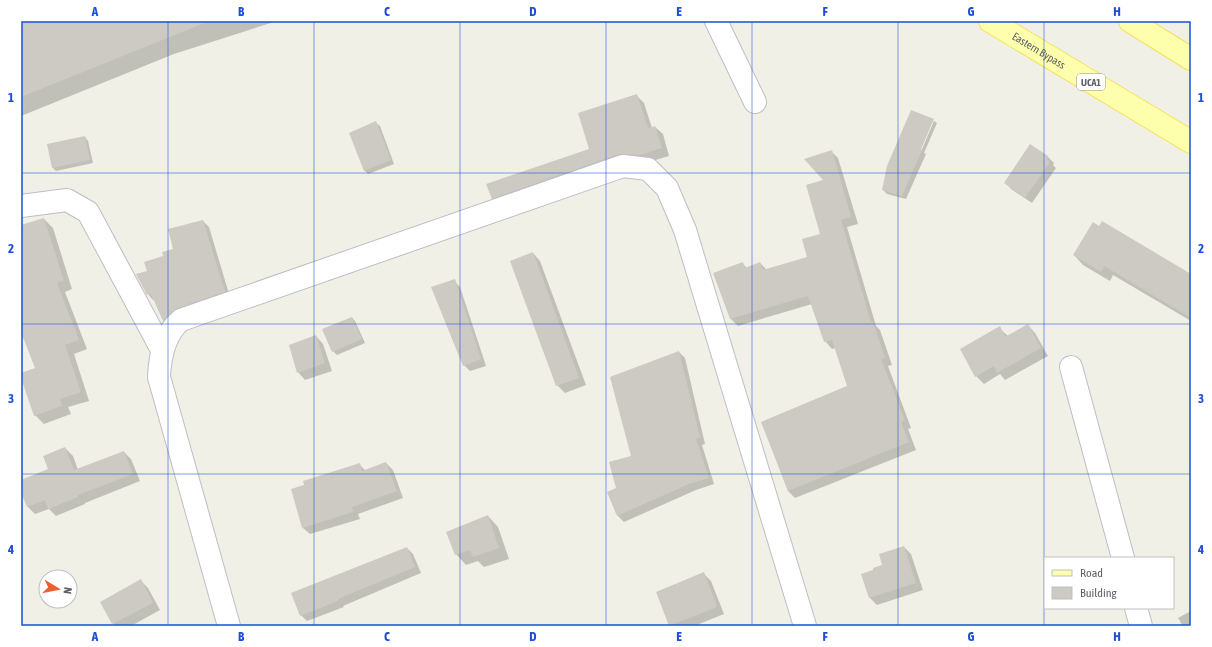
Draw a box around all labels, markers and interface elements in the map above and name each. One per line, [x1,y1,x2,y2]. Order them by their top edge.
text: A [91,4,99,19]
text: B [238,4,245,19]
text: C [384,4,390,19]
text: D [529,4,537,19]
text: E [676,4,682,19]
text: F [822,4,828,19]
text: G [968,4,975,19]
text: H [1113,4,1121,19]
street label: Eastern Bypass [1010,30,1068,71]
road number: UCA1 [1077,74,1105,90]
text: 1 [8,90,14,105]
text: 1 [1198,90,1204,105]
text: 2 [8,241,14,256]
text: 2 [1198,241,1204,256]
text: 3 [8,391,14,406]
text: 3 [1198,391,1204,406]
text: 4 [7,542,14,557]
text: 4 [1197,542,1204,557]
legend [1044,557,1174,609]
text: Road [1080,566,1103,580]
north arrow [38,569,78,609]
text: N [61,586,74,595]
text: Building [1080,586,1118,600]
text: A [91,629,99,644]
text: B [238,629,245,644]
text: C [384,629,390,644]
text: D [529,629,537,644]
text: E [676,629,682,644]
text: F [822,629,828,644]
text: G [968,629,975,644]
text: H [1113,629,1121,644]

